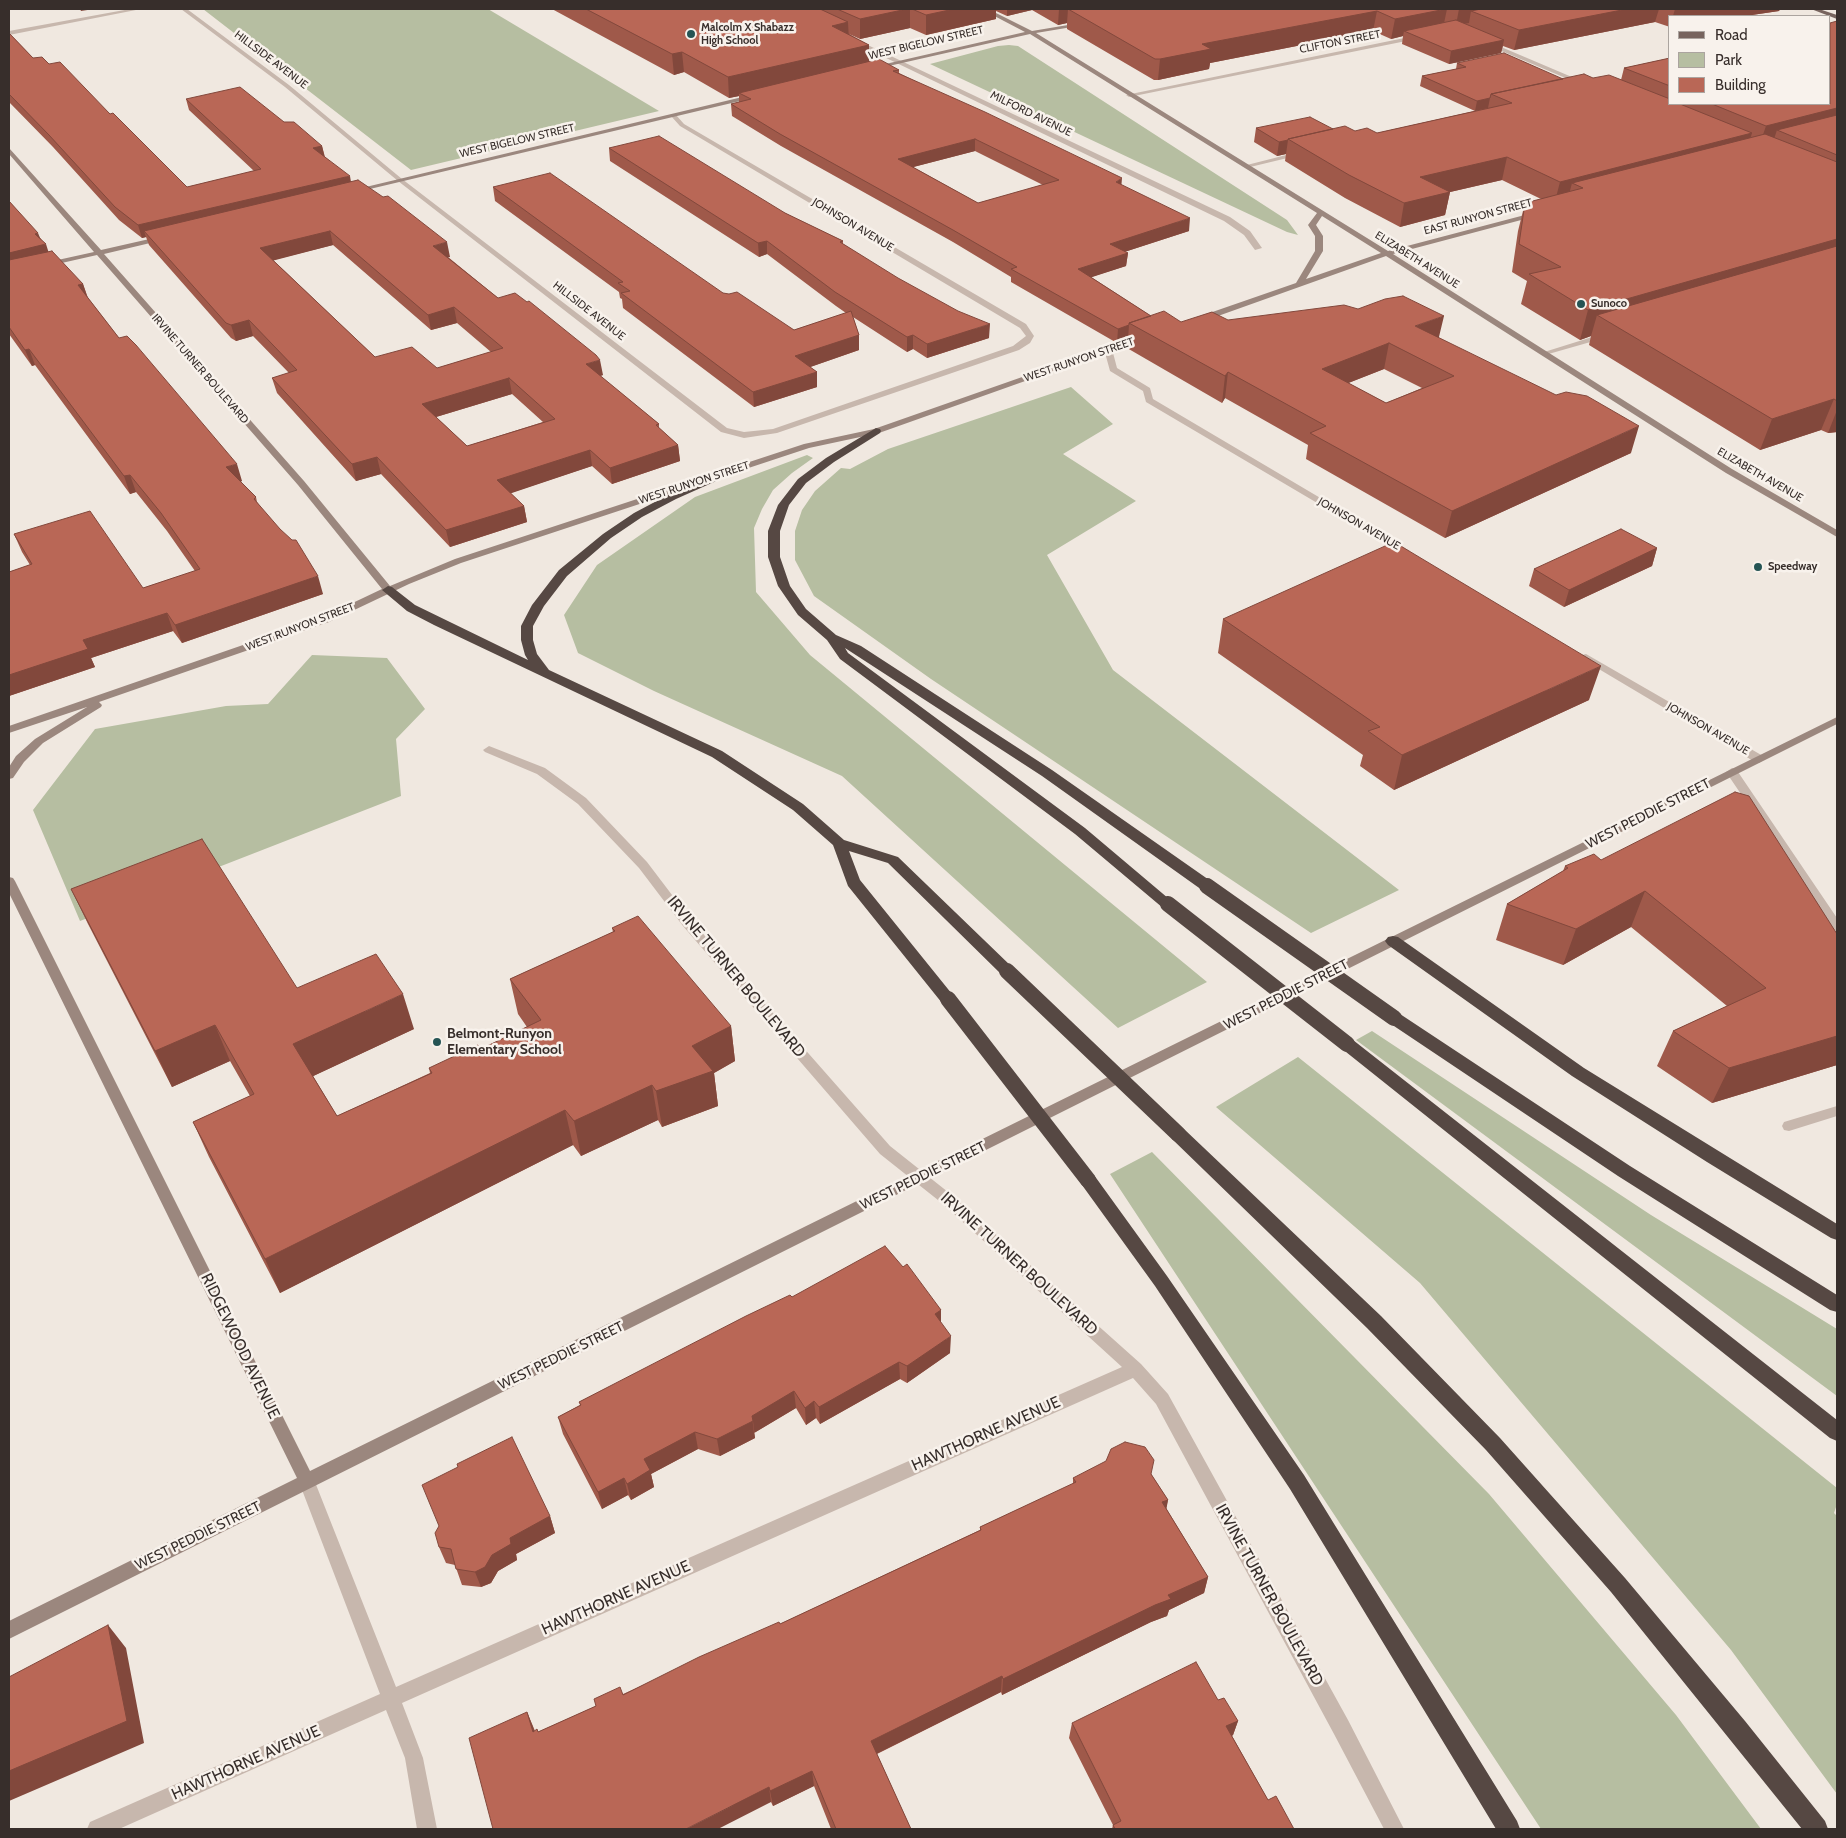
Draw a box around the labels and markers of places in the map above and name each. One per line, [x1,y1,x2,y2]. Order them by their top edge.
place label: Malcolm X Shabazz High School [701,21,794,47]
marker: Malcolm X Shabazz High School [685,28,697,40]
place label: Sunoco [1591,297,1627,311]
marker: Sunoco [1575,298,1587,310]
place label: Speedway [1768,560,1817,574]
marker: Speedway [1752,561,1764,573]
place label: Belmont-Runyon Elementary School [447,1026,562,1058]
marker: Belmont-Runyon Elementary School [431,1036,443,1048]

